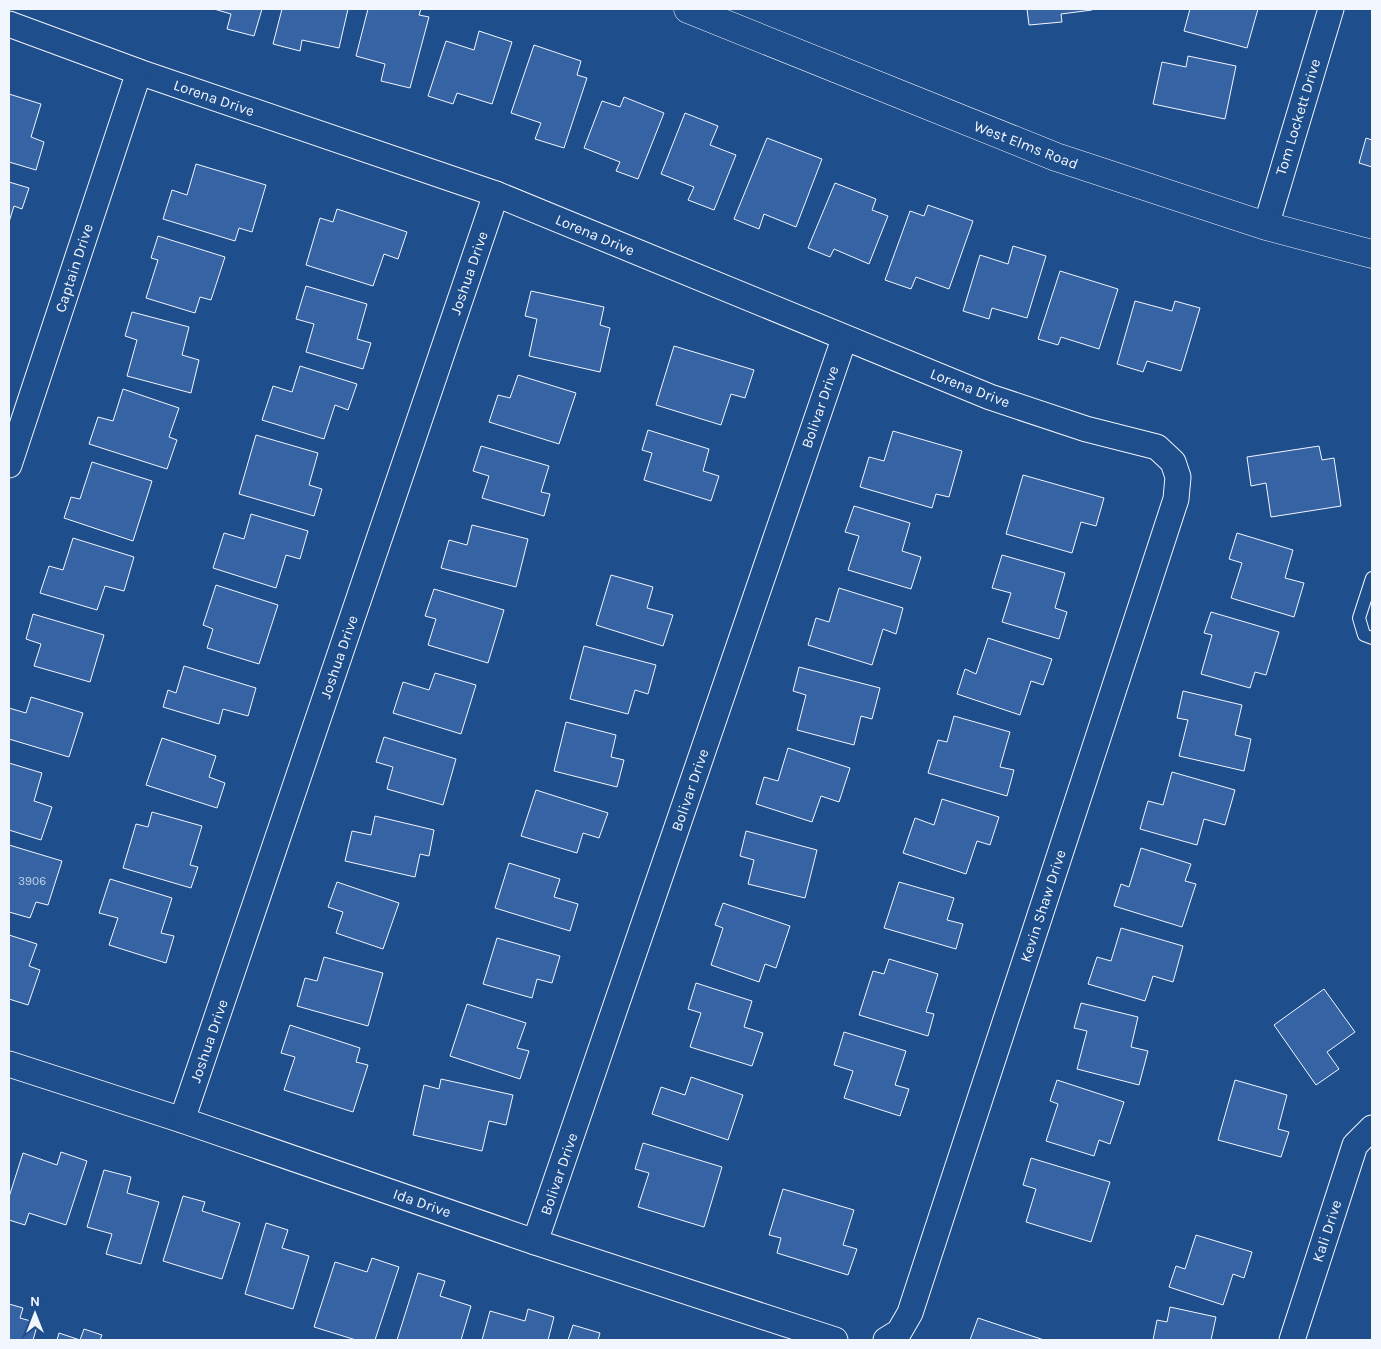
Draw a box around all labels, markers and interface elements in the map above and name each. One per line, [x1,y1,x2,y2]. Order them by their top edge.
street label: Tom Lockett Drive [1272,56,1324,178]
street label: Lorena Drive [171,76,257,120]
street label: West Elms Road [971,117,1081,173]
street label: Lorena Drive [553,210,637,260]
street label: Captain Drive [51,221,97,315]
street label: Joshua Drive [446,229,492,317]
street label: Bolivar Drive [797,363,843,451]
street label: Lorena Drive [927,365,1013,411]
street label: Joshua Drive [316,613,362,701]
street label: Bolivar Drive [667,746,713,834]
street label: Kevin Shaw Drive [1016,847,1070,965]
house number: 3906 [18,874,46,888]
street label: Joshua Drive [186,997,232,1085]
street label: Bolivar Drive [536,1130,582,1218]
street label: Ida Drive [391,1185,453,1221]
street label: Kali Drive [1308,1197,1346,1265]
north arrow [10,1289,60,1339]
text: N [30,1293,40,1310]

